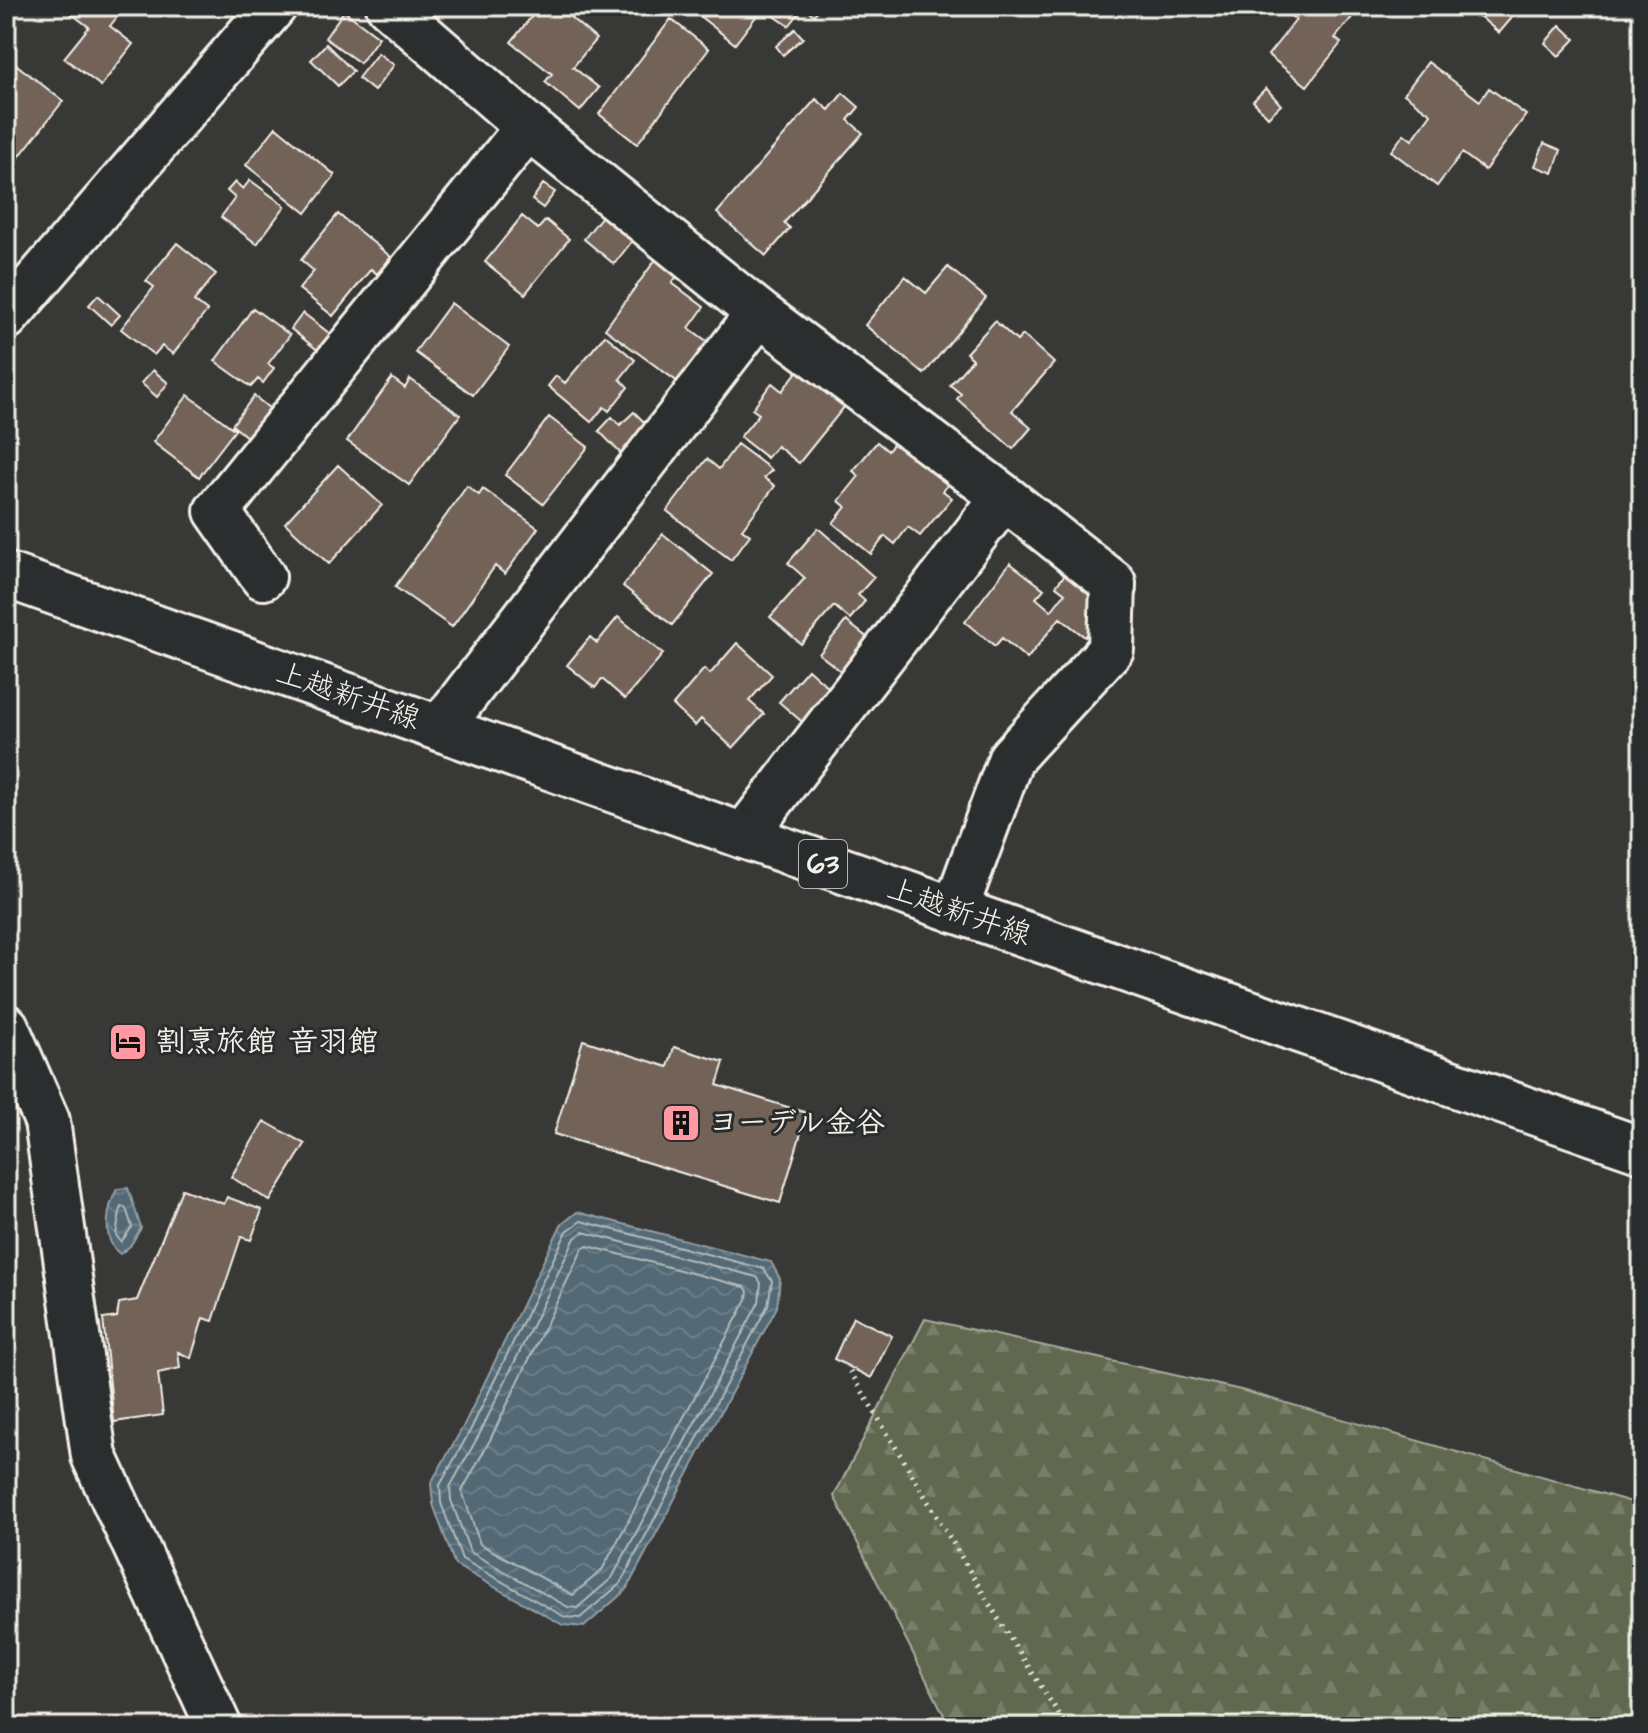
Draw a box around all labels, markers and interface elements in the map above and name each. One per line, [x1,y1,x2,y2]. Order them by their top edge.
street label: 上越新井線 [270,652,426,740]
road number: 63 [799,840,847,888]
street label: 上越新井線 [881,868,1037,956]
hotel icon: 割烹旅館 音羽館 [107,1021,149,1063]
place label: 割烹旅館 音羽館 [156,1021,378,1063]
building icon: ヨーデル金谷 [660,1102,702,1144]
place label: ヨーデル金谷 [709,1102,885,1144]

